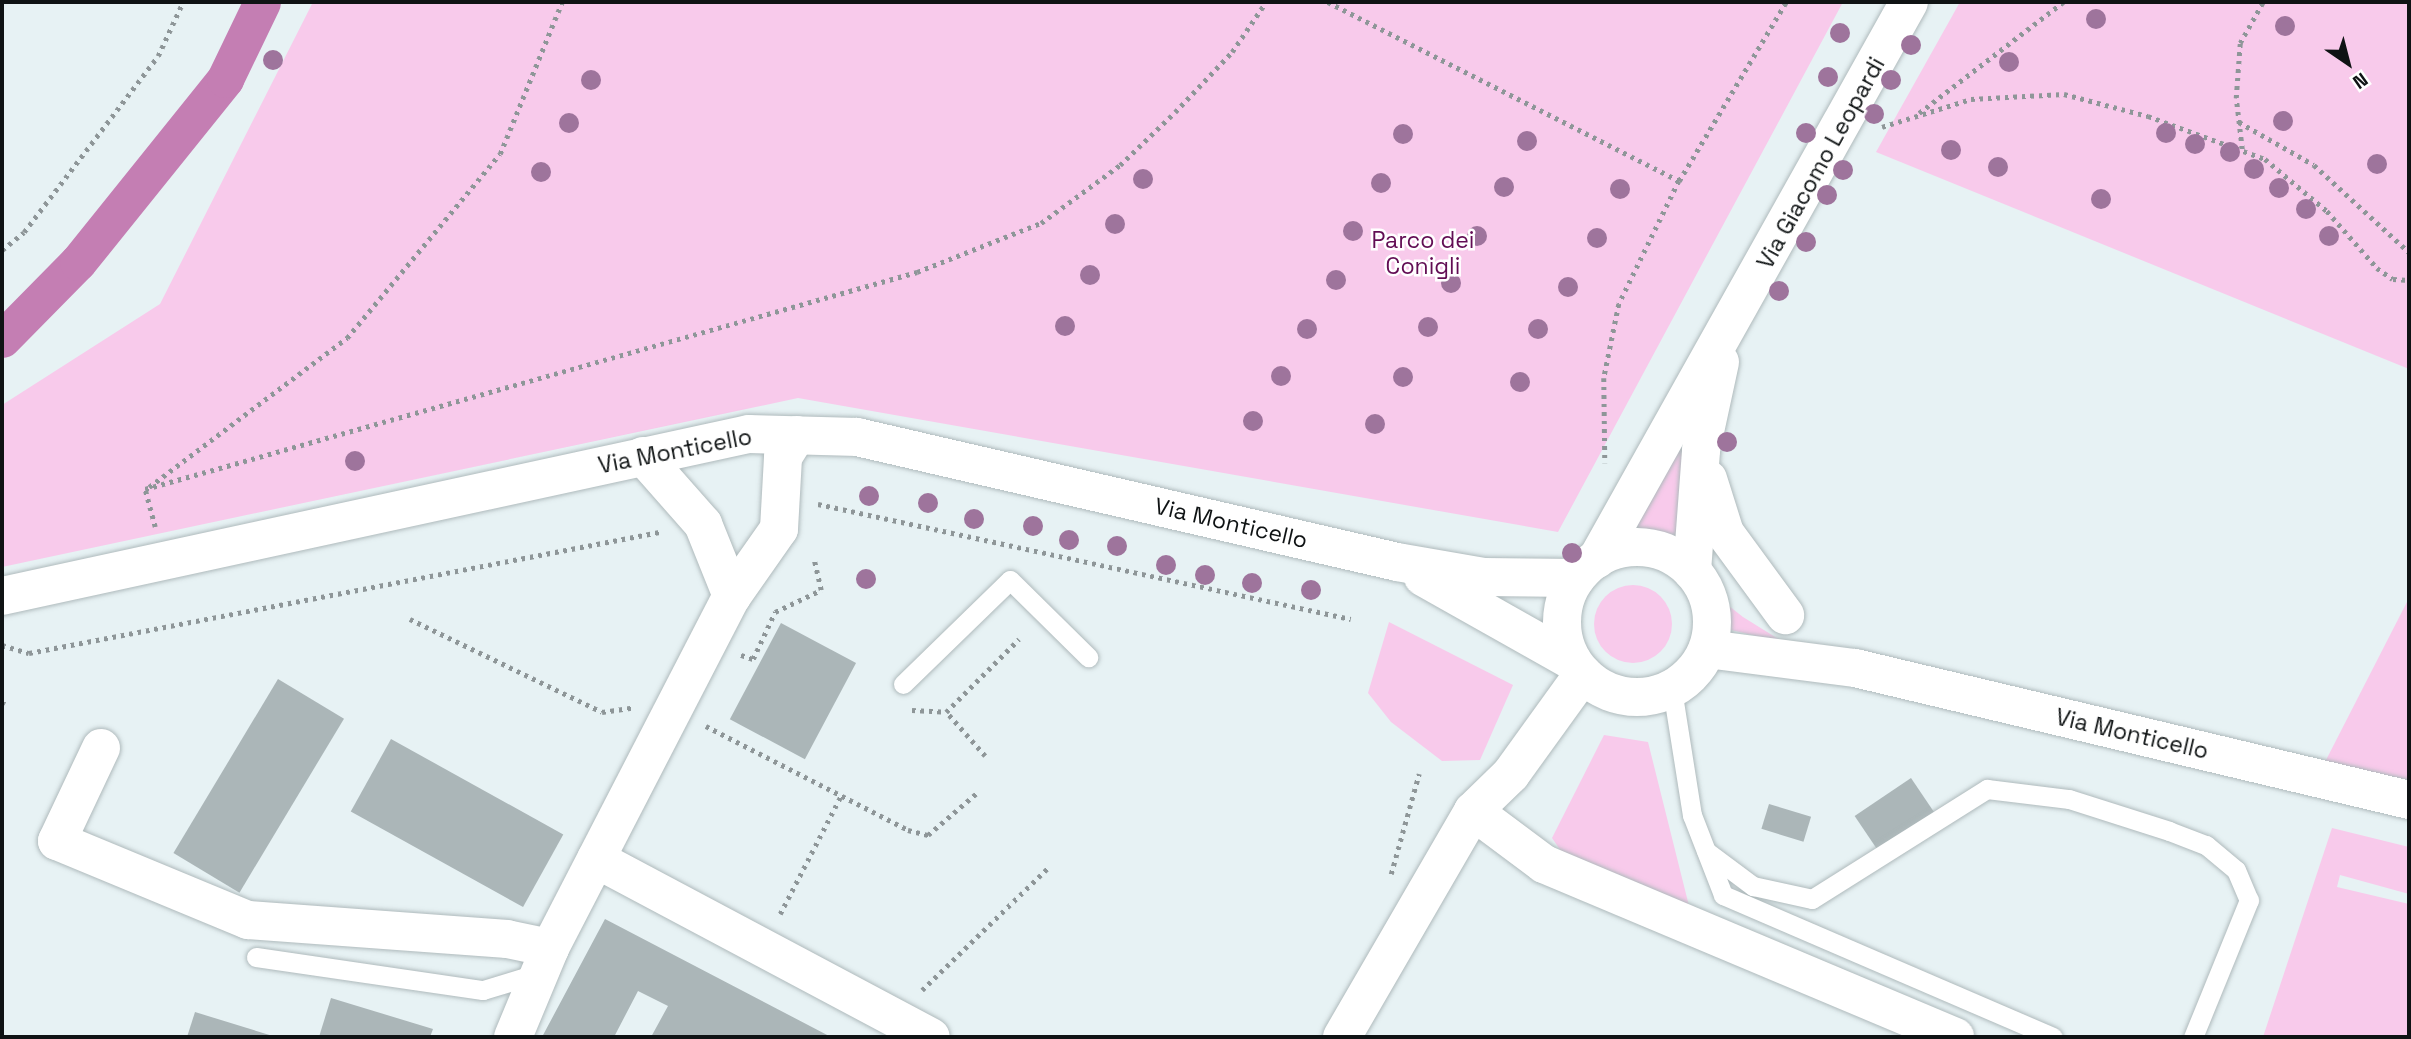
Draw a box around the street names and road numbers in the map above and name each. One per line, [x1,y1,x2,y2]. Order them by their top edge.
street label: Via Giacomo Leopardi [1751,52,1891,274]
street label: Via Monticello [596,423,754,479]
street label: Via Monticello [1152,492,1310,554]
street label: Via Monticello [2053,703,2211,765]

